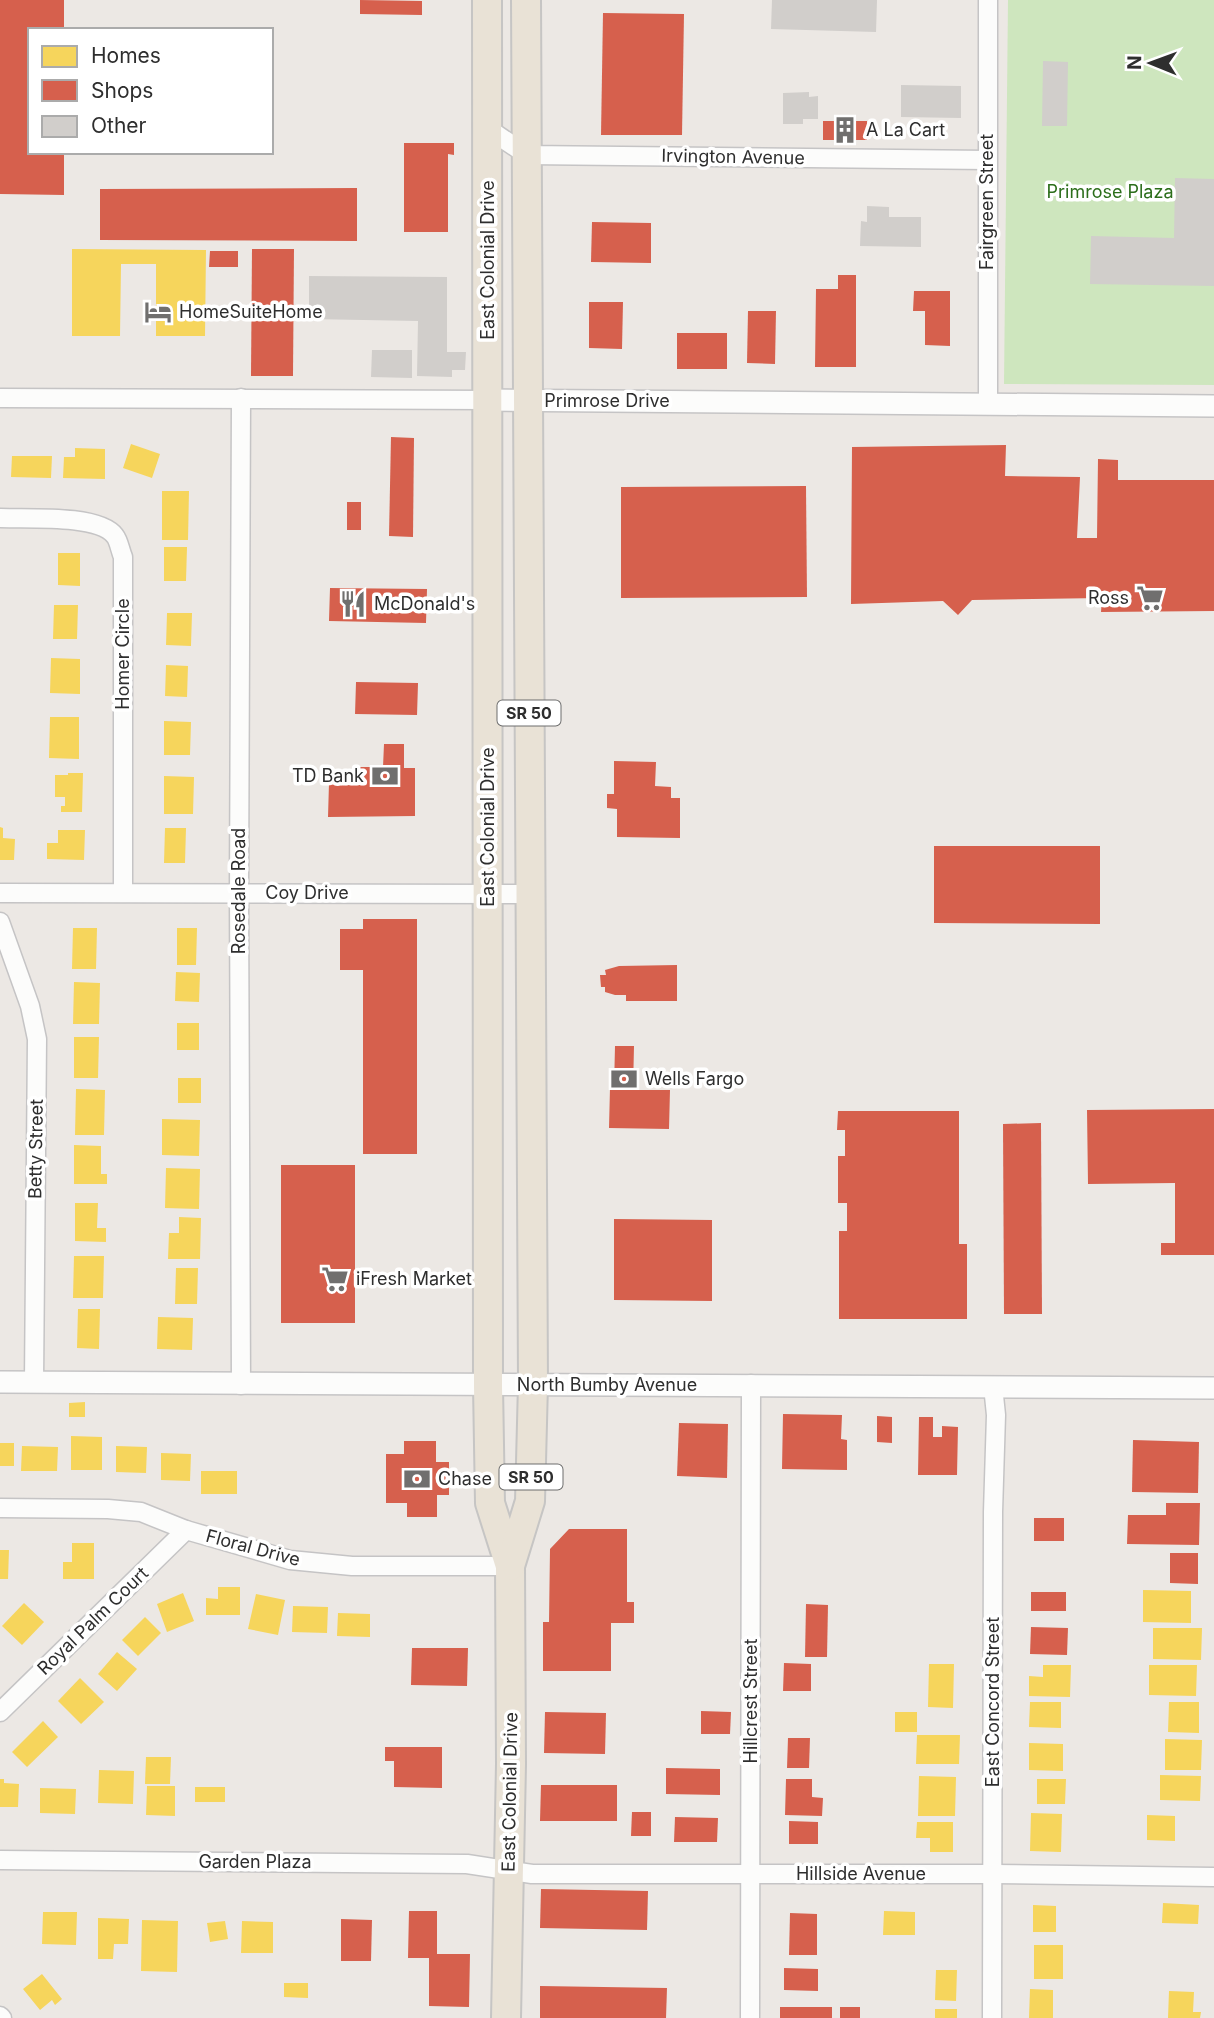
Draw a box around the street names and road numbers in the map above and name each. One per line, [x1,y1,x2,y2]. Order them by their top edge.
street label: Fairgreen Street [976,134,997,270]
street label: Irvington Avenue [661,145,805,168]
street label: East Colonial Drive [477,180,498,340]
street label: Primrose Drive [544,390,670,411]
street label: Homer Circle [112,598,133,710]
road number: SR 50 [498,700,560,726]
street label: East Colonial Drive [477,747,498,907]
street label: Rosedale Road [228,828,249,954]
street label: Coy Drive [265,882,349,903]
street label: Betty Street [24,1099,47,1199]
street label: North Bumby Avenue [517,1374,697,1395]
road number: SR 50 [500,1464,562,1490]
street label: Floral Drive [204,1525,303,1570]
street label: Royal Palm Court [33,1562,152,1679]
street label: East Concord Street [982,1617,1003,1787]
street label: Hillcrest Street [740,1638,761,1763]
street label: East Colonial Drive [498,1712,521,1872]
street label: Garden Plaza [198,1851,312,1872]
street label: Hillside Avenue [796,1863,926,1884]

